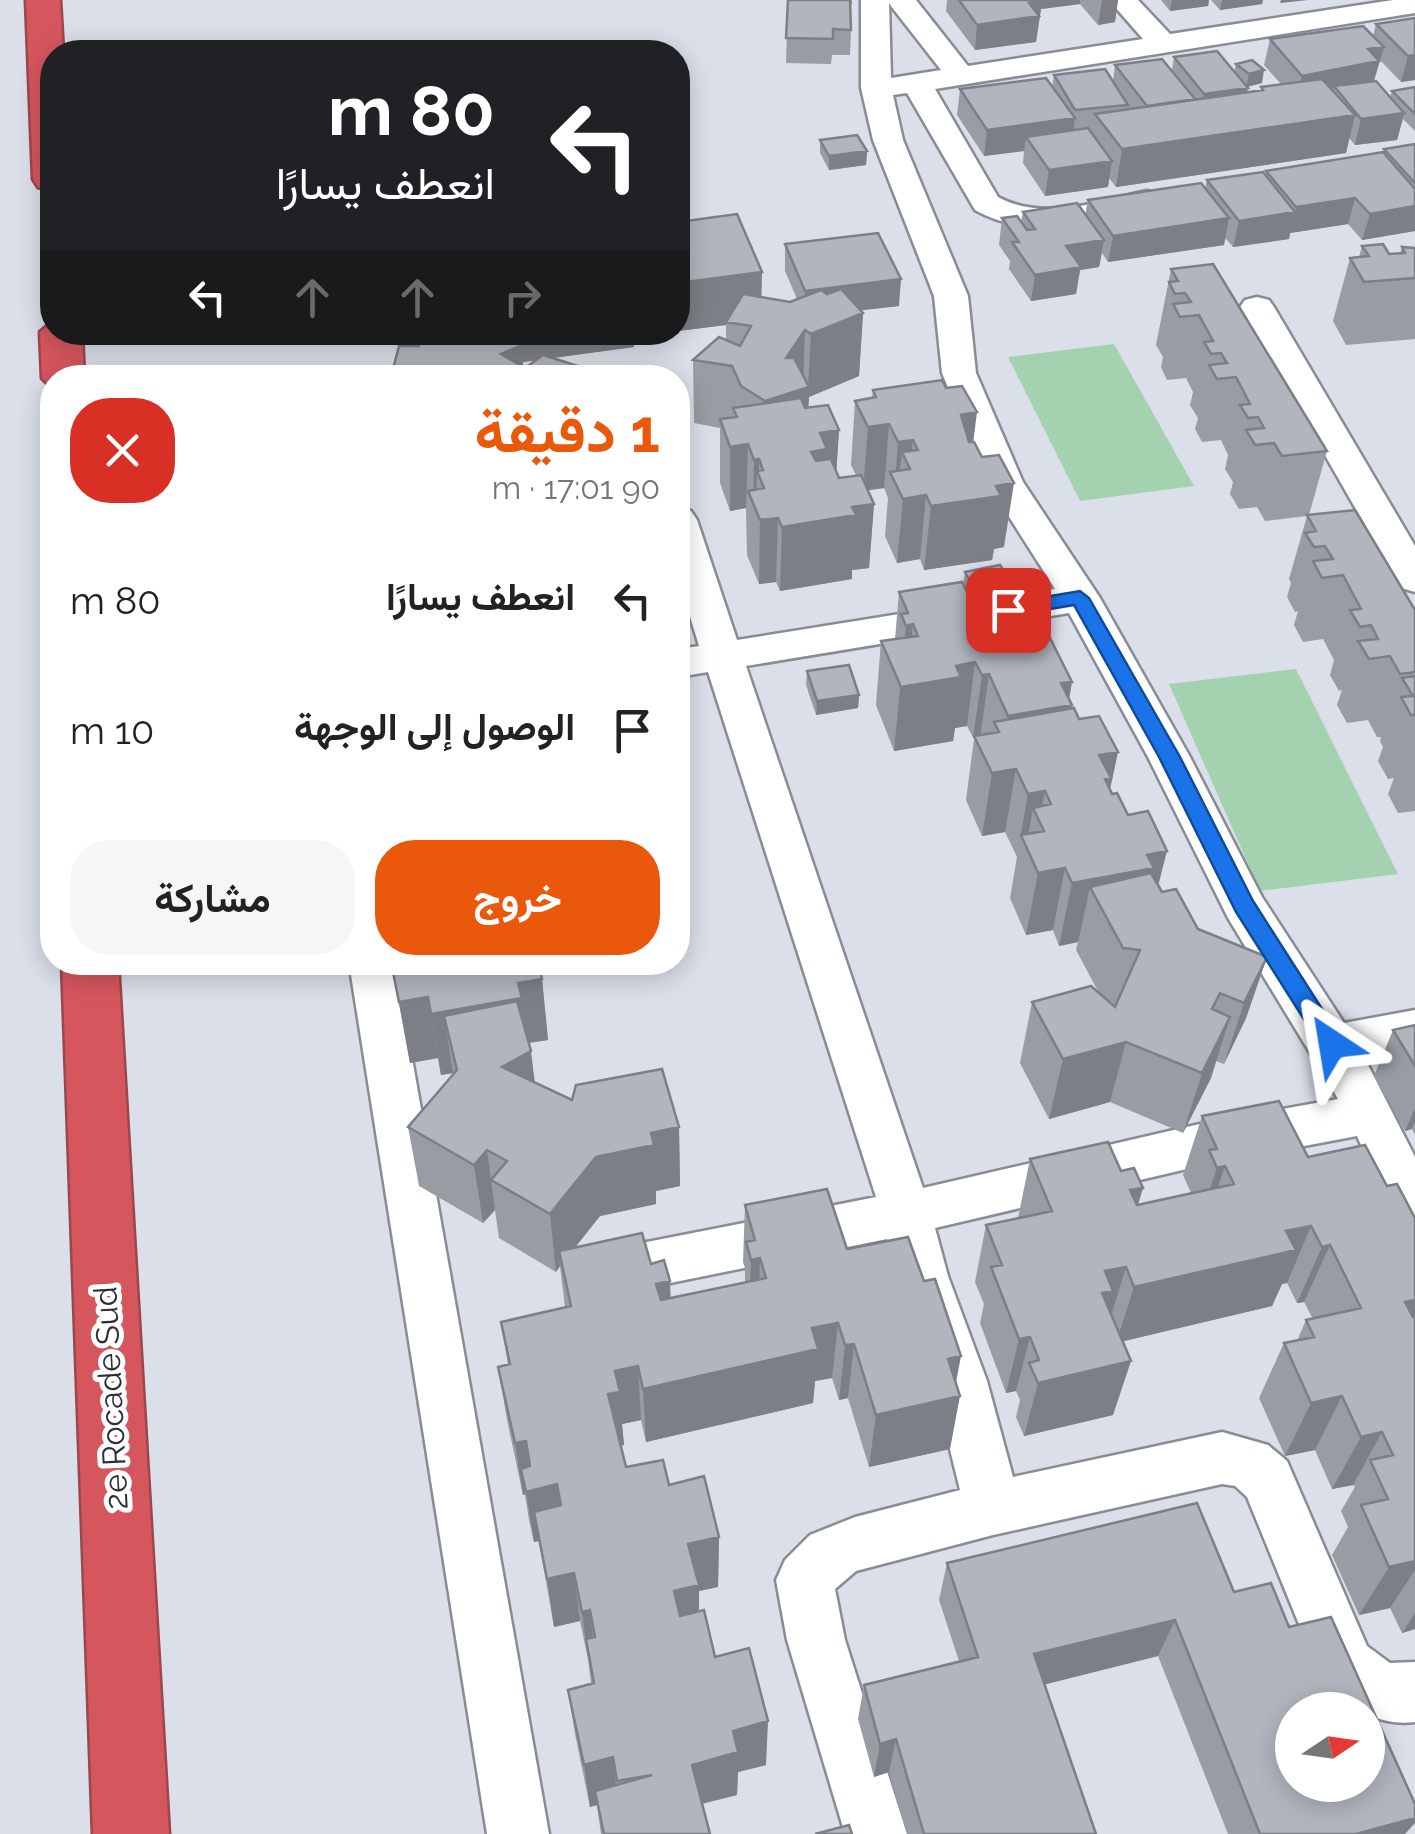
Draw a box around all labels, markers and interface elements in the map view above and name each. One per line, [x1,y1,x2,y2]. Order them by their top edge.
text: 80 m [328,69,495,151]
icon: left [530,80,660,210]
text: انعطف يسارًا [276,157,495,210]
icon: left [180,270,235,325]
icon: ahead [285,270,340,325]
icon: ahead [390,270,445,325]
icon: right [495,270,550,325]
text: 1 دقيقة [474,396,660,466]
button: close [70,398,175,503]
text: 90 m · 17:01 [492,469,660,506]
pin [966,568,1051,653]
icon: left [605,573,660,628]
text: انعطف يسارًا [386,574,575,619]
text: 80 m [70,578,160,623]
icon: arrive [981,583,1036,638]
icon: arrive [605,703,660,758]
text: الوصول إلى الوجهة [294,704,575,749]
text: 10 m [70,708,154,753]
button: مشاركة [70,840,355,955]
button: خروج [375,840,660,955]
position arrow [1280,992,1384,1096]
street label: 2e Rocade Sud [86,1286,135,1510]
north arrow [1275,1692,1385,1802]
map controls [1275,1692,1385,1802]

